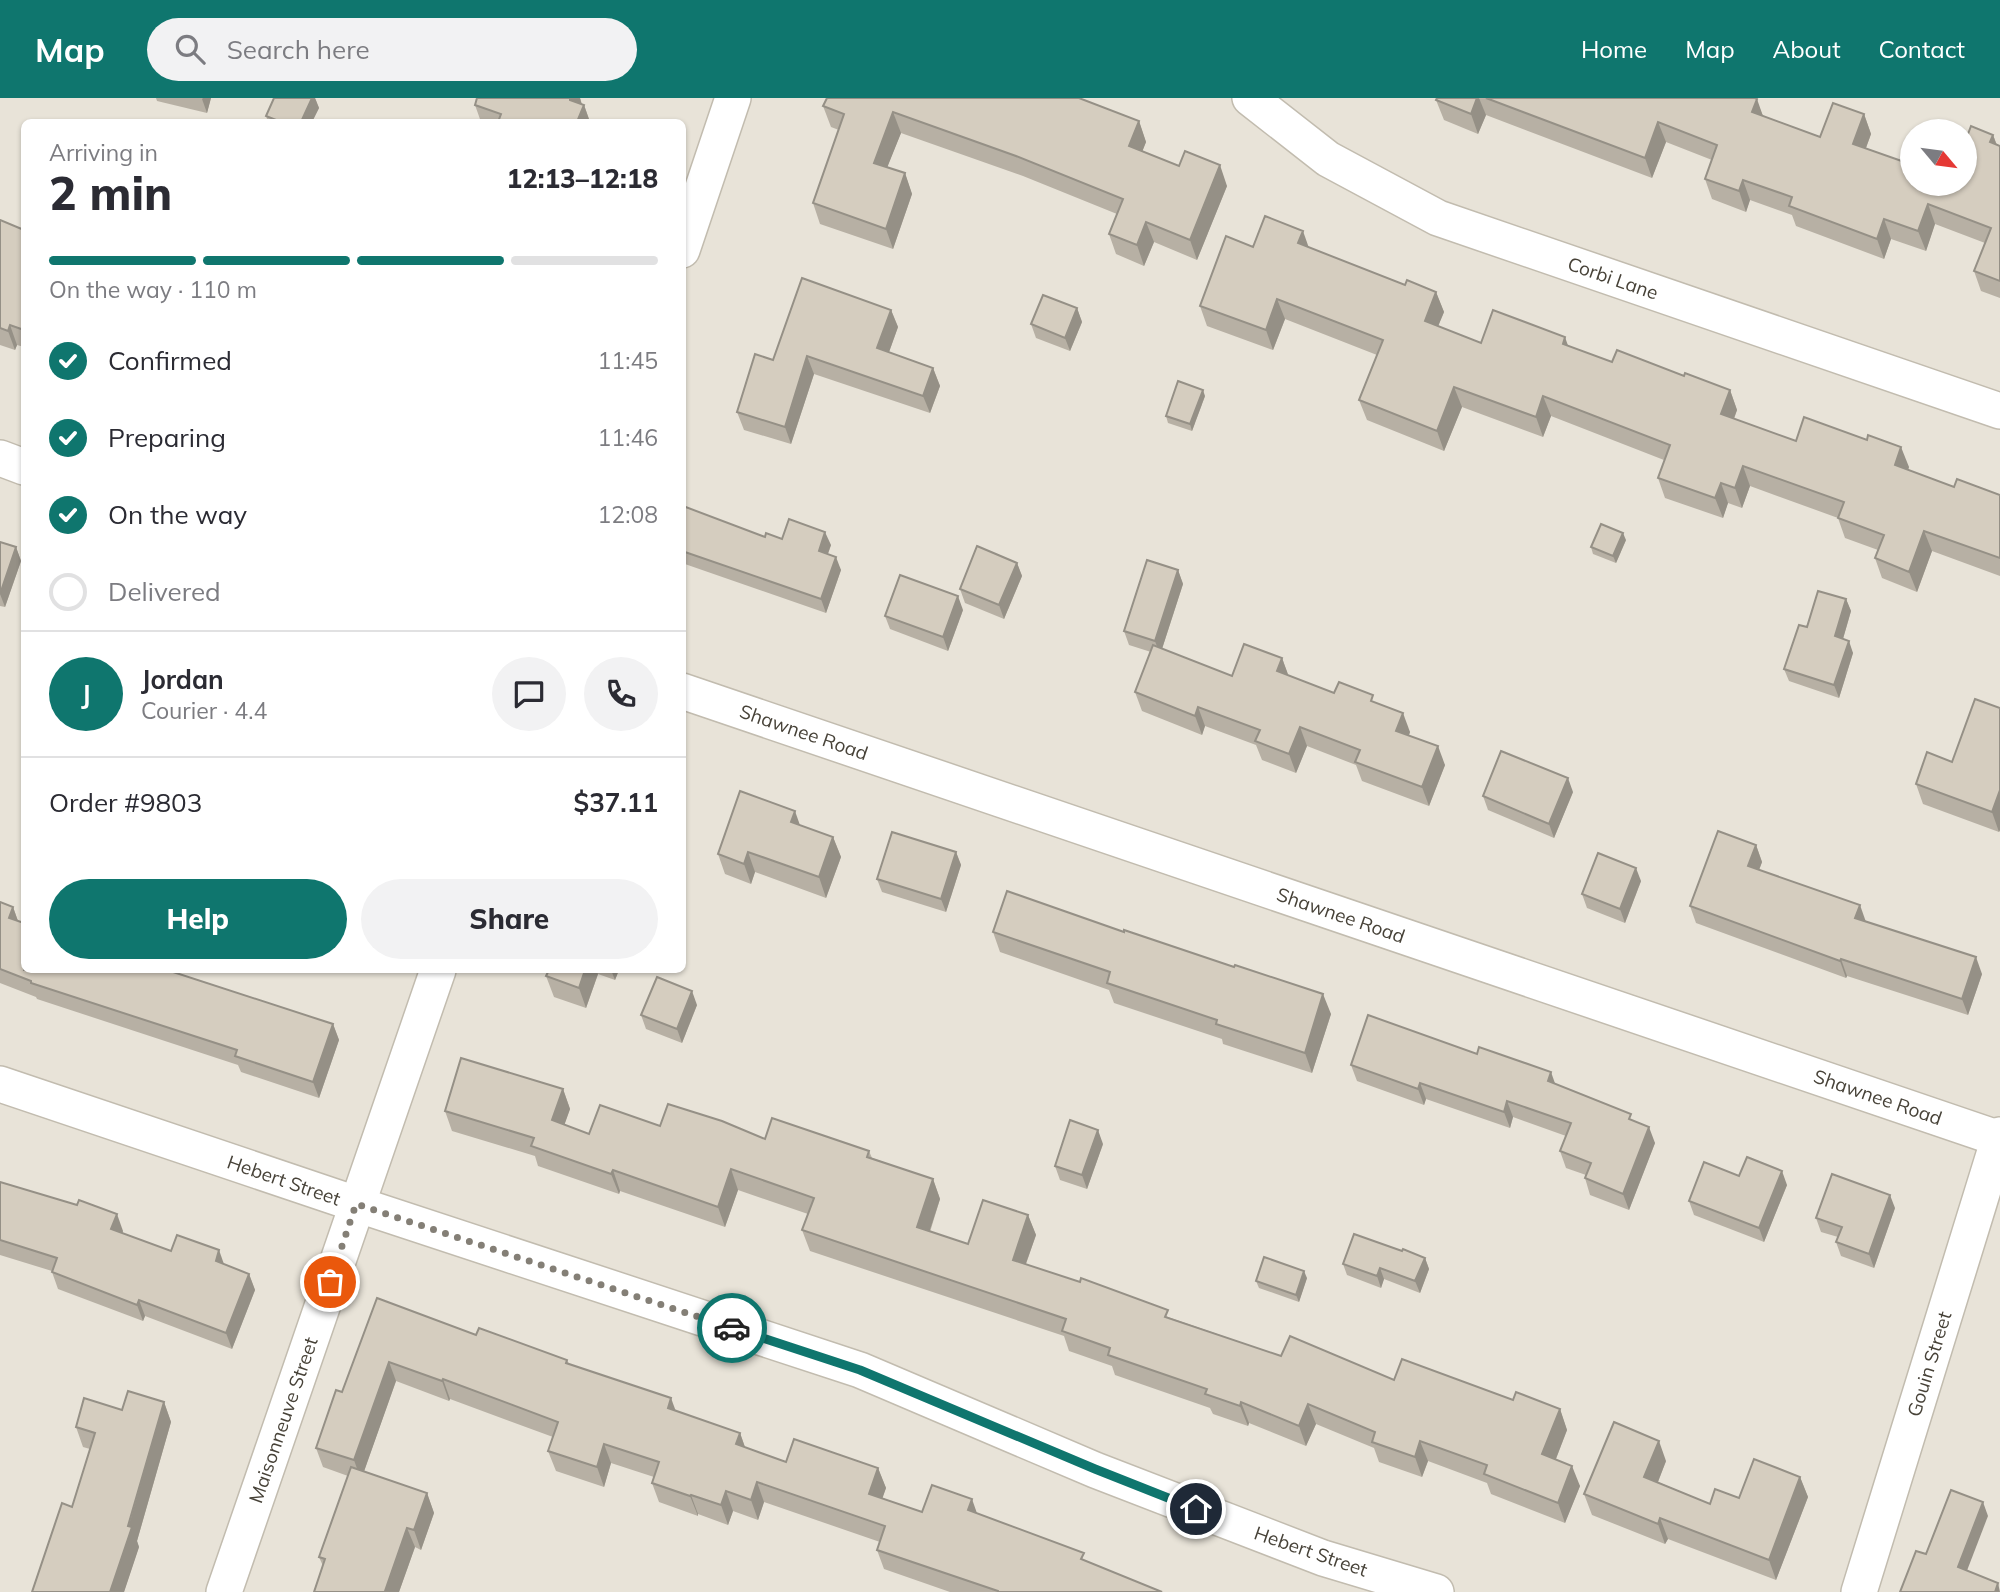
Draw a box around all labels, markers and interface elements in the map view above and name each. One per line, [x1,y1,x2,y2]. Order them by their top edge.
search box [147,18,637,81]
text: Map [35,29,105,70]
icon: search [171,30,209,68]
text: Search here [227,33,370,66]
text: Home [1581,34,1647,64]
text: Map [1685,34,1735,64]
text: About [1773,34,1841,64]
text: Contact [1879,34,1965,64]
north arrow [1900,119,1978,196]
map controls [1900,119,1977,196]
text: Arriving in [49,138,158,167]
text: 12:13–12:18 [507,162,658,195]
text: 2 min [49,164,172,222]
street label: Corbi Lane [1565,251,1661,305]
text: On the way · 110 m [49,275,257,304]
icon: check [49,342,87,380]
text: Confirmed [108,344,232,377]
text: 11:45 [598,346,658,375]
icon: check [49,419,87,457]
text: Preparing [108,421,226,454]
text: 11:46 [598,423,658,452]
icon: check [49,496,87,534]
text: On the way [108,498,247,531]
text: 12:08 [598,500,658,529]
text: Delivered [108,575,221,608]
button: chat [492,657,566,731]
button: phone [584,657,658,731]
text: Jordan [141,663,224,696]
text: J [81,678,91,711]
text: Courier · 4.4 [141,696,267,725]
street label: Shawnee Road [737,699,871,765]
text: Order #9803 [49,786,202,819]
text: $37.11 [574,786,658,819]
button: Help [49,879,347,959]
button: Share [361,879,658,959]
street label: Shawnee Road [1274,882,1408,948]
street label: Shawnee Road [1811,1064,1945,1130]
street label: Hebert Street [224,1149,344,1211]
pin [300,1252,360,1312]
icon: bag [311,1263,349,1301]
courier [697,1293,767,1363]
street label: Gouin Street [1902,1308,1956,1420]
icon: car [713,1309,751,1347]
street label: Maisonneuve Street [243,1334,323,1506]
pin [1166,1479,1226,1539]
icon: home [1177,1490,1215,1528]
street label: Hebert Street [1251,1520,1371,1582]

